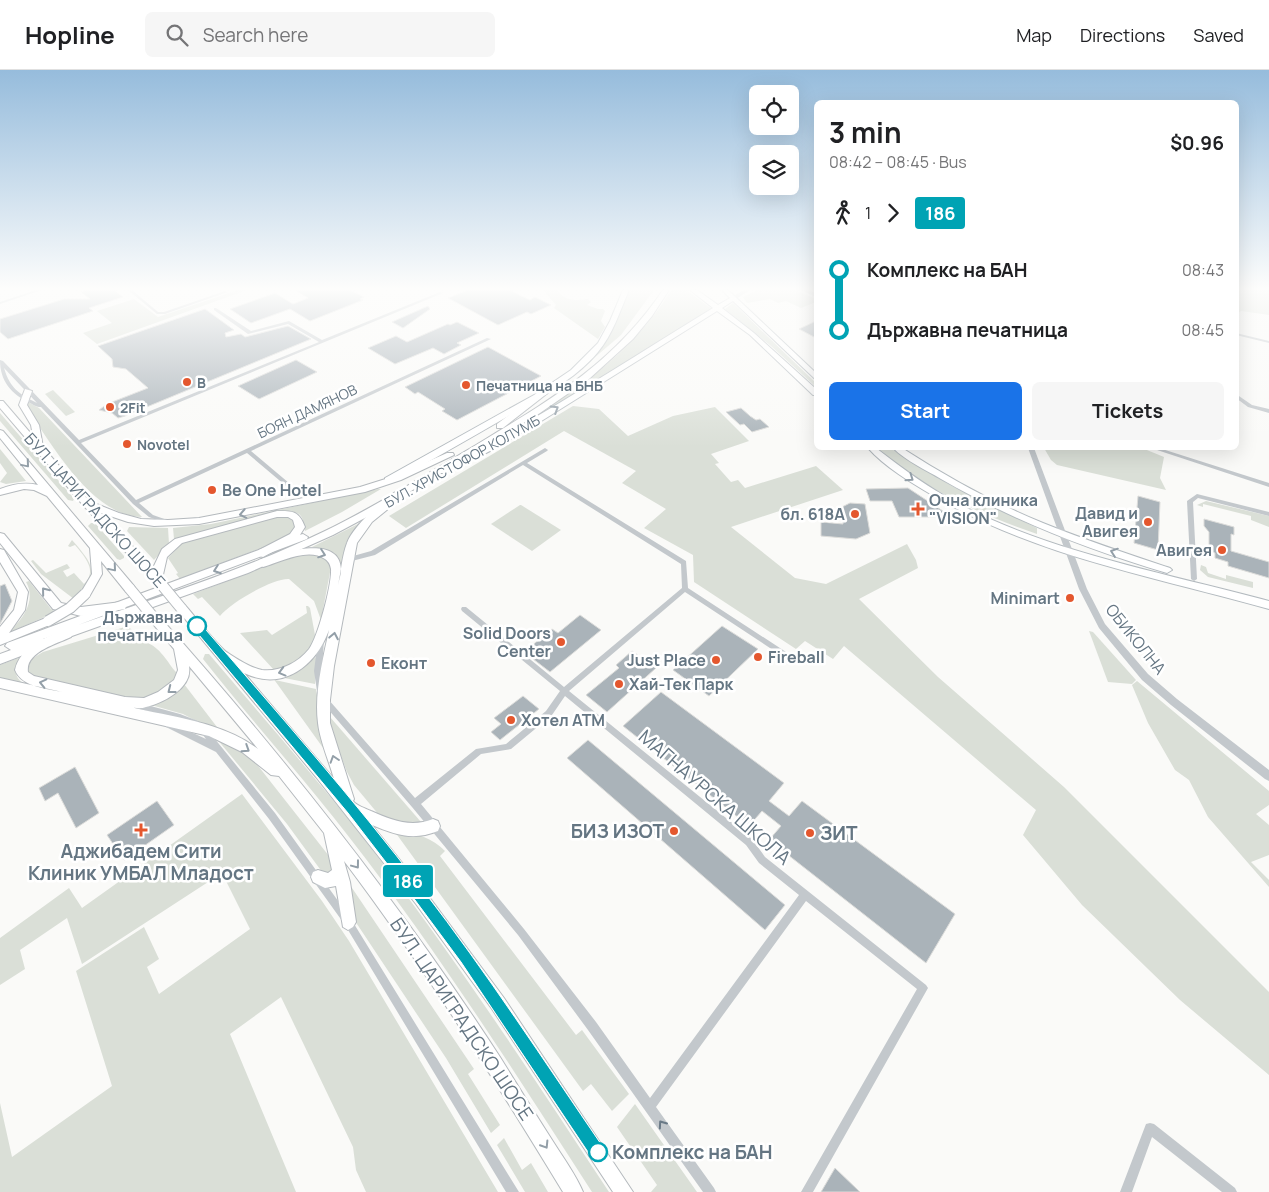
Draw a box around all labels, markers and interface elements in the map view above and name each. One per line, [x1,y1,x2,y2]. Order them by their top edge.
search box [145,12,495,57]
text: Hopline [25,18,115,51]
icon: search [163,21,191,49]
text: Search here [203,22,308,48]
text: Map [1016,23,1052,47]
text: Directions [1080,23,1165,47]
text: Saved [1193,23,1244,47]
map controls [749,85,799,195]
button: locate [749,85,799,135]
text: 3 min [829,113,901,151]
text: $0.96 [1170,130,1224,156]
button: layers [749,145,799,195]
text: 08:42 – 08:45 · Bus [829,151,967,173]
icon: walk [829,199,857,227]
icon: forward [879,199,907,227]
text: 186 [925,201,955,225]
text: 1 [865,202,871,224]
text: Комплекс на БАН [867,257,1027,283]
text: 08:43 [1182,259,1224,281]
text: Държавна печатница [867,317,1068,343]
text: 08:45 [1181,319,1224,341]
place label: B [197,373,206,392]
marker: B [181,376,193,388]
place label: Печатница на БНБ [476,376,603,395]
street label: БОЯН ДАМЯНОВ [254,379,360,442]
marker: Печатница на БНБ [460,379,472,391]
button: Start [829,382,1022,440]
button: Tickets [1032,382,1224,440]
place label: 2Fit [120,398,146,417]
marker: 2Fit [104,401,116,413]
one-way arrow [549,406,558,416]
street label: БУЛ. ХРИСТОФОР КОЛУМБ [381,410,544,512]
street label: БУЛ. ЦАРИГРАДСКО ШОСЕ [19,428,171,592]
place label: Novotel [137,435,190,454]
marker: Novotel [121,438,133,450]
one-way arrow [21,459,30,468]
one-way arrow [904,472,914,481]
place label: Be One Hotel [222,479,322,501]
marker: Be One Hotel [206,484,218,496]
place label: Очна клиника "VISION" [929,489,1038,529]
marker: Очна клиника "VISION" [911,502,925,516]
place label: Давид и Авигея [1075,502,1138,542]
place label: бл. 618А [780,503,845,525]
one-way arrow [238,508,247,518]
marker: бл. 618А [849,508,861,520]
marker: Давид и Авигея [1142,516,1154,528]
place label: Авигея [1156,539,1212,561]
marker: Авигея [1216,544,1228,556]
one-way arrow [1111,548,1119,558]
one-way arrow [317,549,326,559]
one-way arrow [107,562,116,571]
one-way arrow [213,564,222,574]
place label: Minimart [990,587,1060,609]
one-way arrow [43,588,51,597]
marker: Minimart [1064,592,1076,604]
street label: ОБИКОЛНА [1101,599,1171,679]
place label: Държавна печатница [97,606,183,646]
marker: Държавна печатница [187,616,207,636]
place label: Solid Doors Center [463,622,551,662]
one-way arrow [328,631,338,640]
marker: Solid Doors Center [555,636,567,648]
place label: Fireball [768,646,825,668]
place label: Just Place [627,649,706,671]
marker: Fireball [752,651,764,663]
place label: Еконт [381,652,428,674]
marker: Just Place [710,654,722,666]
marker: Еконт [365,657,377,669]
one-way arrow [279,667,287,677]
place label: Хай-Тек Парк [629,673,734,695]
one-way arrow [39,678,48,689]
marker: Хай-Тек Парк [613,678,625,690]
one-way arrow [167,684,177,693]
place label: Хотел АТМ [521,709,605,731]
marker: Хотел АТМ [505,714,517,726]
street label: МАГНАУРСКА ШКОЛА [633,724,797,870]
one-way arrow [241,742,250,752]
one-way arrow [330,755,340,763]
place label: БИЗ ИЗОТ [571,818,664,844]
place label: ЗИТ [820,820,858,846]
marker: Аджибадем Сити Клиник УМБАЛ Младост [134,823,148,837]
marker: БИЗ ИЗОТ [668,825,680,837]
marker: ЗИТ [804,827,816,839]
place label: Аджибадем Сити Клиник УМБАЛ Младост [28,838,254,886]
one-way arrow [351,859,359,868]
line badge: 186 [379,865,437,897]
text: 186 [393,869,423,893]
street label: БУЛ. ЦАРИГРАДСКО ШОСЕ [384,913,540,1125]
one-way arrow [659,1120,668,1130]
place label: Комплекс на БАН [612,1139,772,1165]
one-way arrow [539,1140,548,1149]
marker: Комплекс на БАН [588,1142,608,1162]

